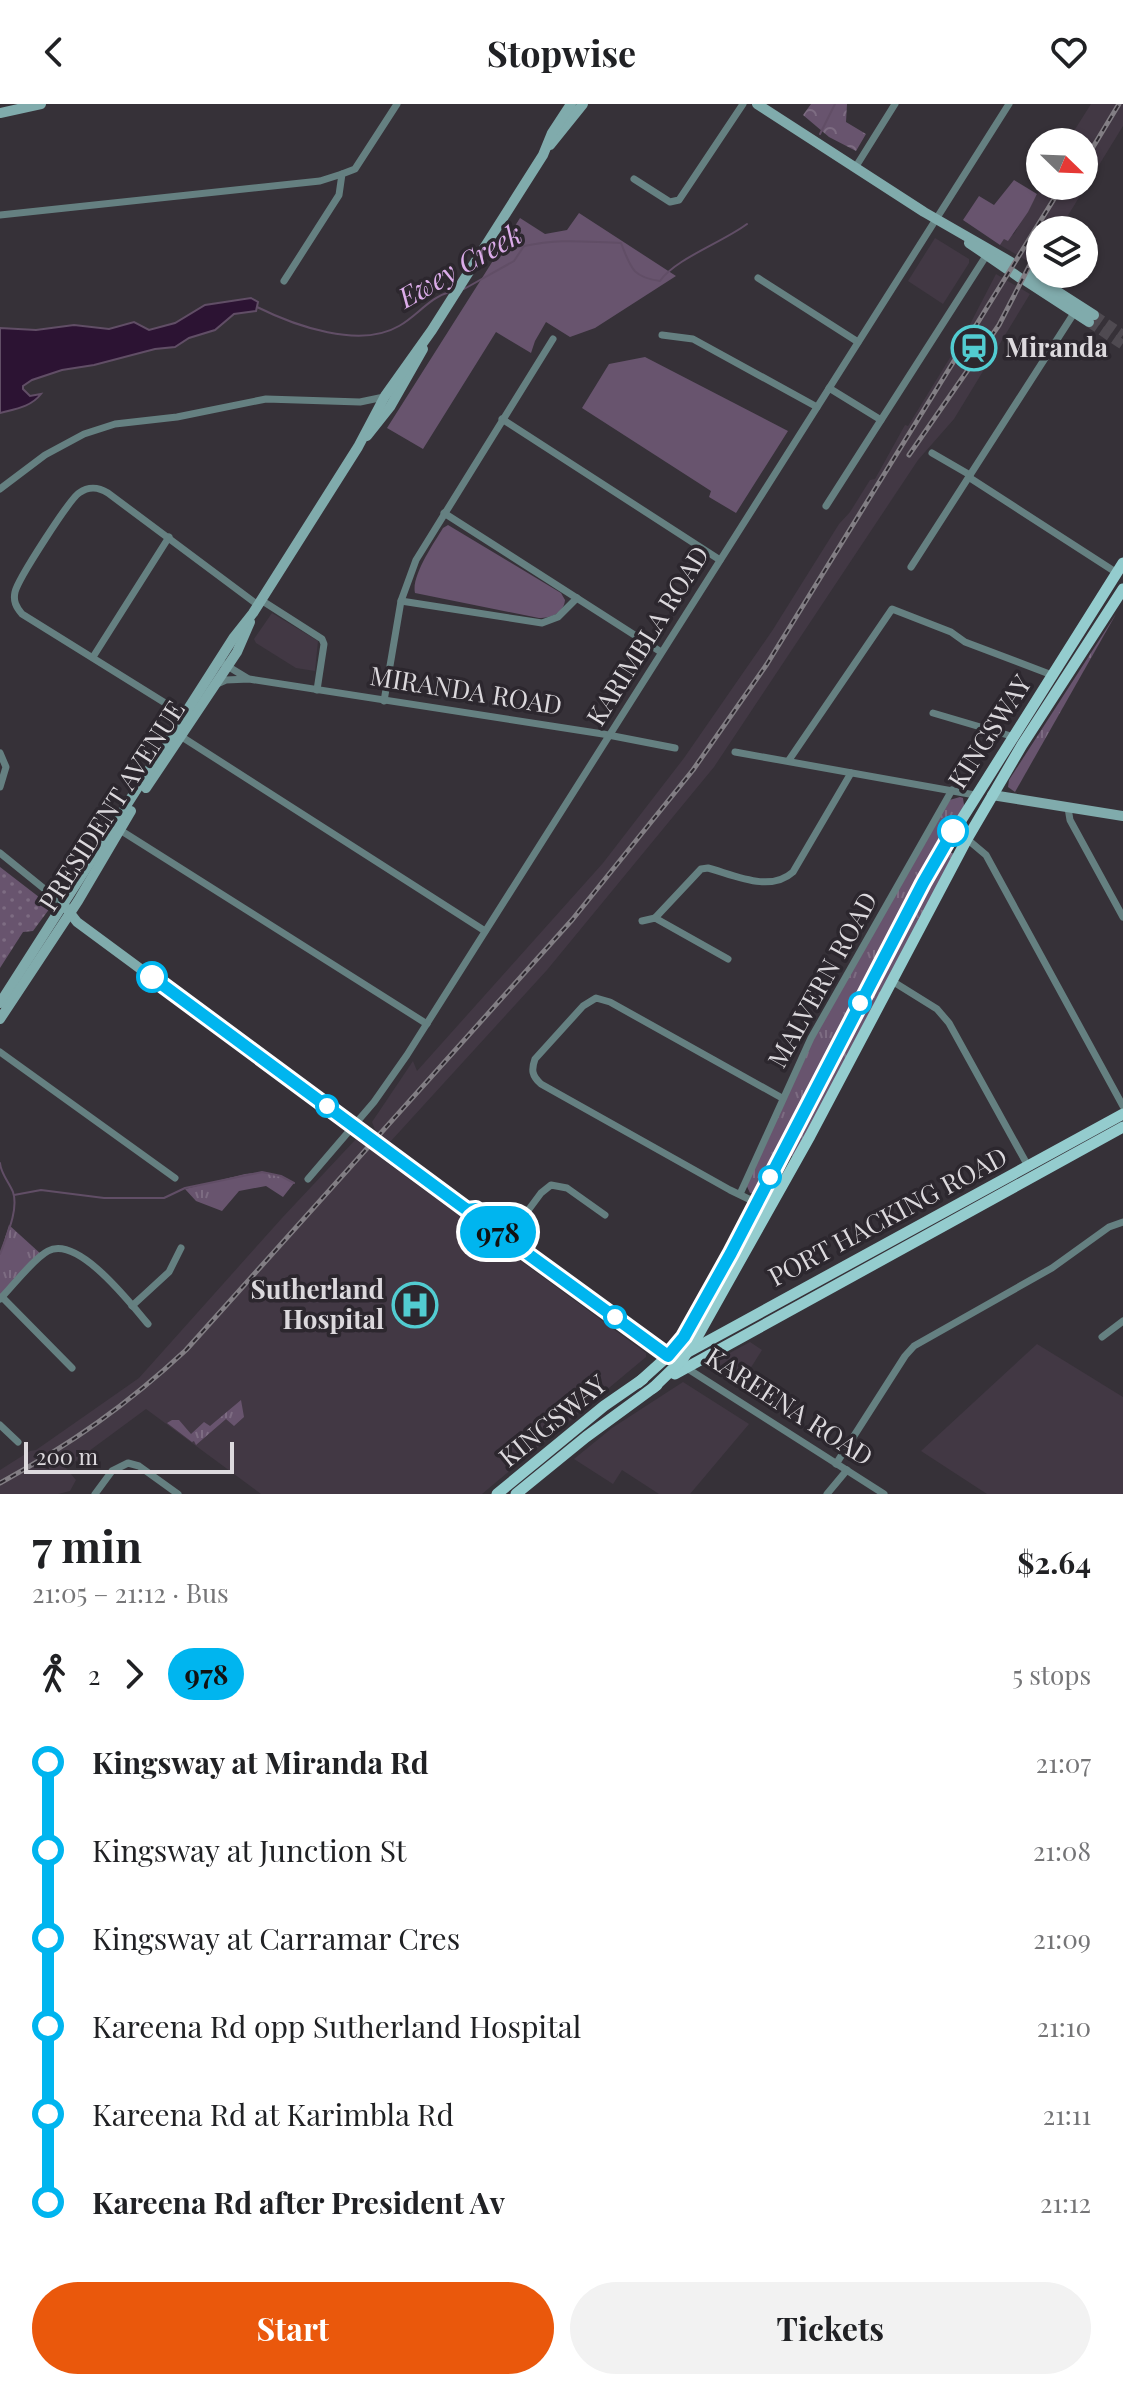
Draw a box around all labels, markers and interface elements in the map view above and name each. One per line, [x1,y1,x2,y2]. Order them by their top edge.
text: Stopwise [487,28,636,76]
icon: back [32,30,76,74]
icon: heart [1047,30,1091,74]
north arrow [1026,128,1098,200]
map controls [1026,128,1098,288]
water label: Ewey Creek [390,214,528,316]
button: layers [1026,216,1098,288]
station icon: Miranda [950,324,998,372]
place label: Miranda [1005,329,1108,364]
street label: KARIMBLA ROAD [577,539,716,732]
street label: MIRANDA ROAD [368,657,565,722]
street label: KINGSWAY [939,667,1039,795]
street label: PRESIDENT AVENUE [30,693,192,917]
unlabelled marker [938,816,968,846]
street label: MALVERN ROAD [759,885,884,1073]
unlabelled marker [137,962,167,992]
unlabelled marker [849,992,871,1014]
unlabelled marker [316,1095,338,1117]
street label: PORT HACKING ROAD [762,1138,1013,1294]
unlabelled marker [759,1166,781,1188]
line badge: 978 [452,1206,544,1258]
text: 978 [476,1213,520,1250]
place label: Sutherland Hospital [251,1271,384,1336]
hospital icon: Sutherland Hospital [391,1281,439,1329]
unlabelled marker [604,1306,626,1328]
street label: KAREENA ROAD [699,1339,880,1473]
street label: KINGSWAY [491,1365,614,1474]
scale bar [24,1438,234,1474]
text: 200 m [36,1441,98,1471]
text: 7 min [32,1515,142,1574]
text: $2.64 [1017,1542,1091,1582]
text: 21:05 – 21:12 · Bus [32,1575,229,1610]
icon: walk [32,1652,76,1696]
icon: forward [112,1652,156,1696]
text: 978 [184,1655,228,1692]
text: 2 [88,1657,100,1692]
text: 5 stops [1012,1657,1091,1692]
text: Kingsway at Miranda Rd [92,1742,429,1782]
text: 21:07 [1036,1745,1091,1780]
text: Kingsway at Junction St [92,1830,407,1870]
text: 21:08 [1033,1833,1091,1868]
text: Kingsway at Carramar Cres [92,1918,460,1958]
text: 21:09 [1033,1921,1091,1956]
text: Kareena Rd opp Sutherland Hospital [92,2006,581,2046]
text: 21:10 [1037,2009,1091,2044]
text: Kareena Rd at Karimbla Rd [92,2094,454,2134]
text: 21:11 [1043,2097,1091,2132]
text: Kareena Rd after President Av [92,2182,505,2222]
text: 21:12 [1040,2185,1091,2220]
button: Start [32,2282,554,2374]
button: Tickets [570,2282,1091,2374]

